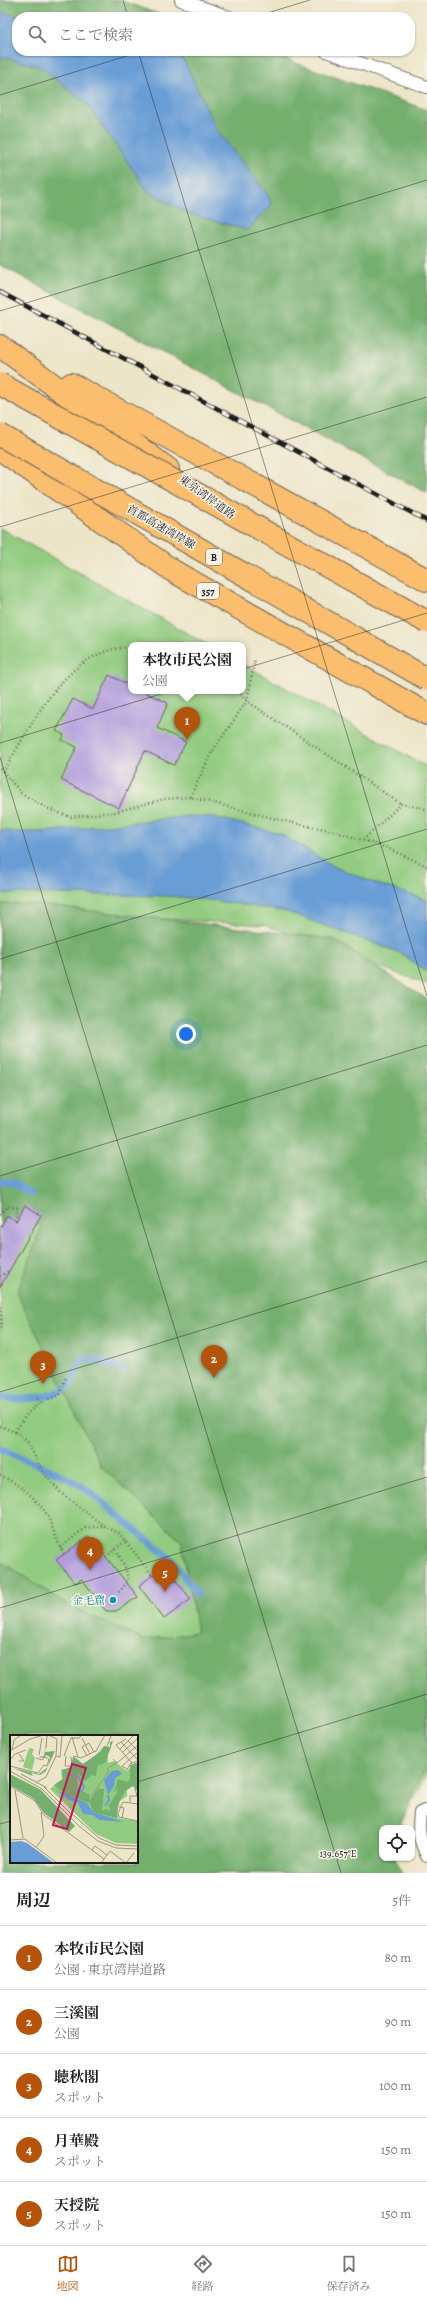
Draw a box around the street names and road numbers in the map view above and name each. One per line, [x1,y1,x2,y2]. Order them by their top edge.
street label: 東京湾岸道路 [176,472,238,522]
street label: 首都高速湾岸線 [124,501,198,553]
road number: B [206,549,222,565]
road number: 357 [197,583,219,599]

